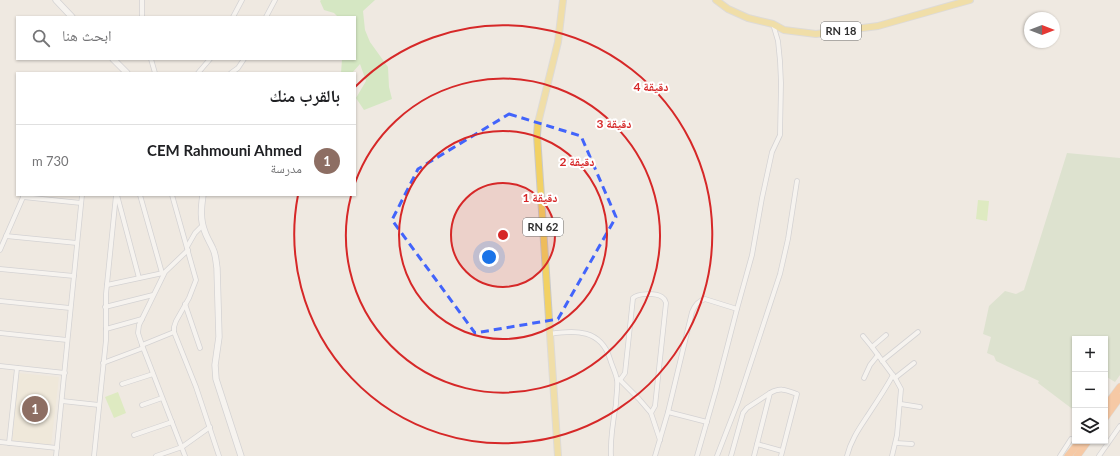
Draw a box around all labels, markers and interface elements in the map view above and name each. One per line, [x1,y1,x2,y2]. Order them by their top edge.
north arrow [1024,12,1060,48]
search box [16,16,356,60]
road number: RN 18 [821,22,861,40]
text: ابحث هنا [62,26,112,44]
icon: search [30,27,52,49]
text: 4 دقيقة [633,79,669,94]
text: بالقرب منك [270,85,340,106]
text: 3 دقيقة [596,116,632,131]
text: CEM Rahmouni Ahmed [147,141,302,159]
text: 730 m [32,153,69,169]
text: 1 [323,153,331,169]
text: 2 دقيقة [559,154,595,169]
text: مدرسة [270,160,302,176]
text: 1 دقيقة [522,190,558,205]
road number: RN 62 [523,218,563,236]
centre of rings [496,228,510,242]
your location [479,247,499,267]
map controls [1072,336,1108,444]
button: + [1072,336,1108,372]
button: − [1072,372,1108,408]
pin: 1 [22,394,48,424]
button: layers [1072,408,1108,444]

